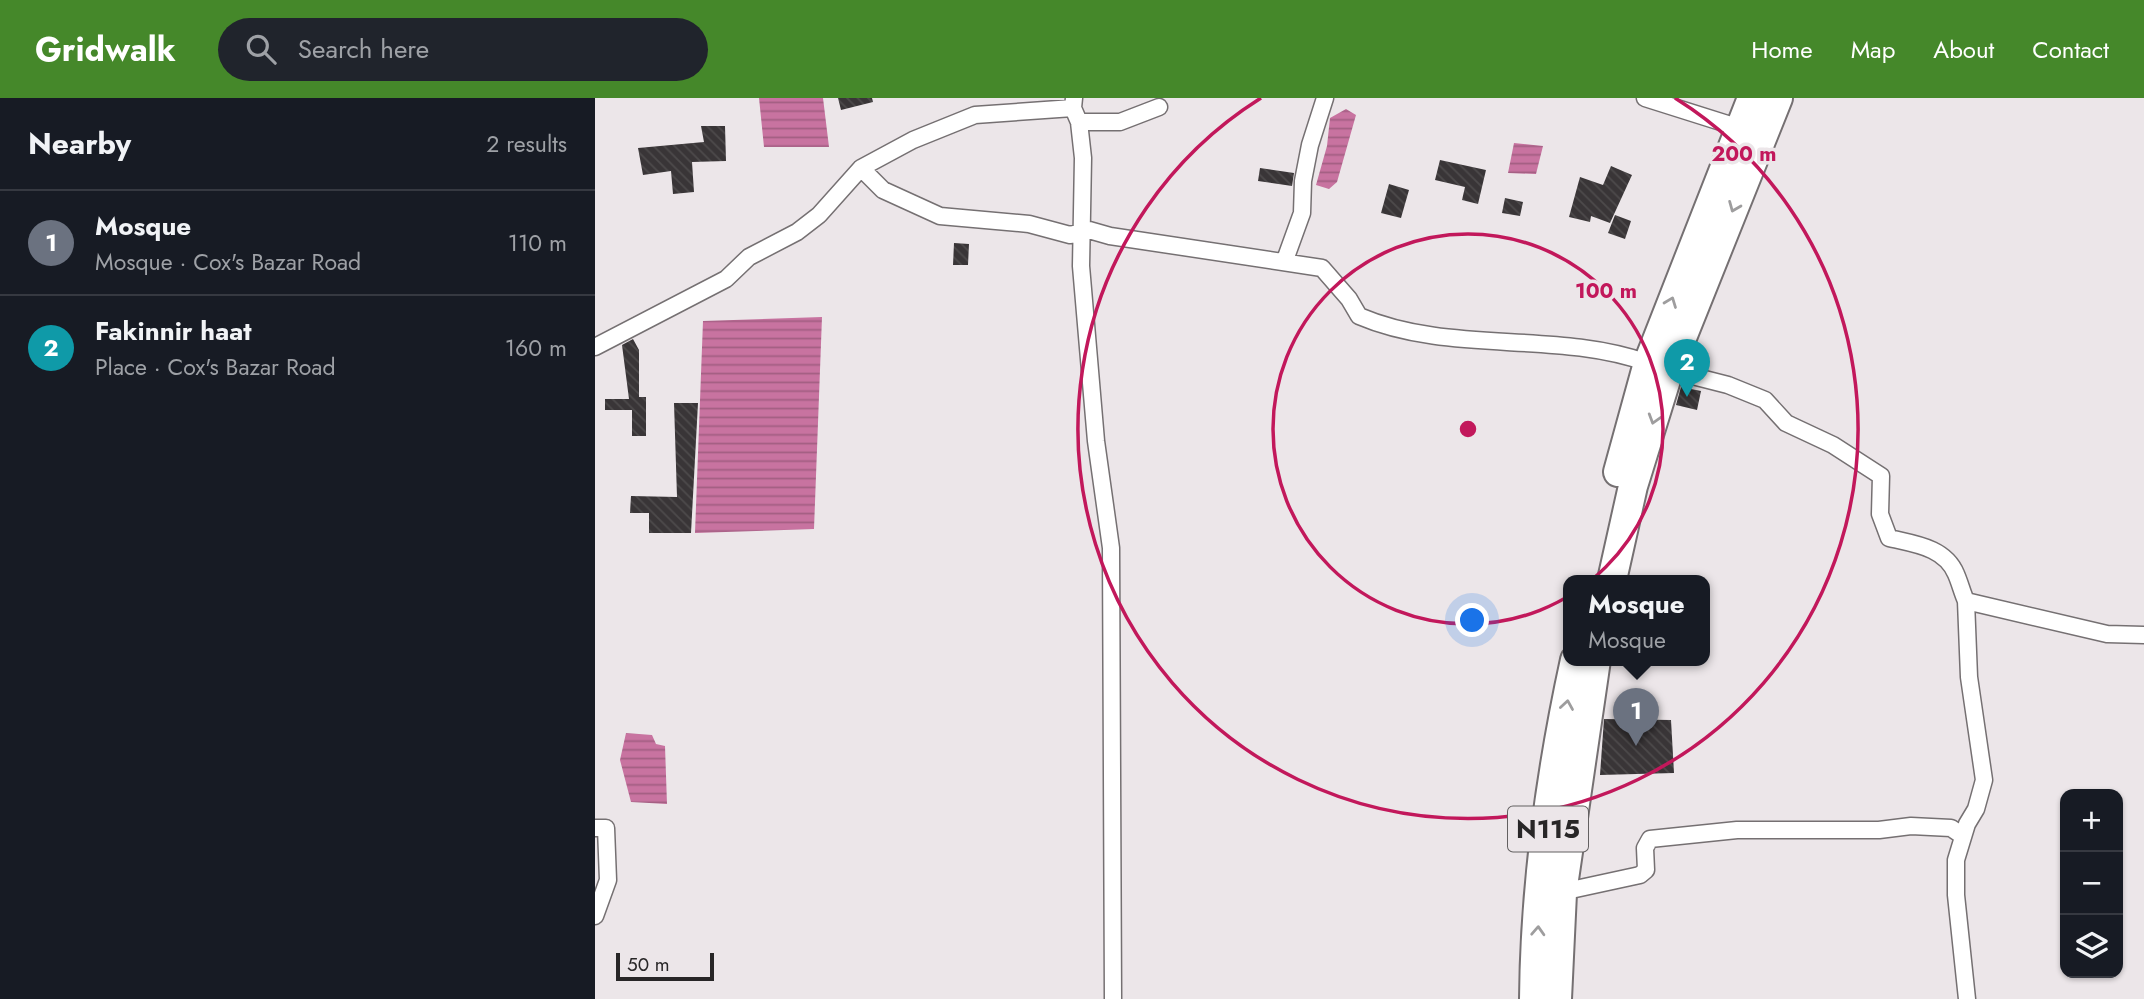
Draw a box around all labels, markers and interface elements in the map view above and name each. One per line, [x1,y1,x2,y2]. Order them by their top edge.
search box [218,18,708,81]
text: Gridwalk [35,26,176,73]
icon: search [242,30,280,68]
text: Search here [298,30,429,68]
text: Home [1751,32,1813,67]
text: Map [1851,32,1895,67]
text: About [1933,32,1994,67]
text: Contact [2032,32,2109,67]
text: Nearby [28,122,131,165]
text: 2 results [486,127,567,161]
text: 200 m [1711,139,1777,169]
one-way arrow [1729,200,1743,212]
text: Mosque [95,207,191,245]
text: 1 [45,226,57,260]
text: 110 m [508,226,567,260]
text: Mosque · Cox's Bazar Road [95,245,361,279]
text: 100 m [1575,276,1637,306]
one-way arrow [1663,297,1677,309]
text: Fakinnir haat [95,312,251,350]
text: 2 [43,331,59,365]
text: 160 m [505,331,567,365]
pin: 2 [1664,339,1710,397]
text: Place · Cox's Bazar Road [95,350,336,384]
one-way arrow [1647,413,1662,425]
centre of rings [1456,417,1480,441]
popup [1563,575,1710,666]
text: Mosque [1588,585,1685,623]
your location [1455,603,1489,637]
text: Mosque [1588,623,1666,657]
pin: 1 [1613,688,1659,746]
one-way arrow [1559,699,1574,711]
map controls [2060,789,2123,978]
button: + [2060,789,2123,852]
road number: N115 [1508,806,1588,852]
button: − [2060,852,2123,915]
button: layers [2060,915,2123,978]
one-way arrow [1530,925,1545,936]
scale bar [616,950,714,982]
text: 50 m [627,951,670,978]

